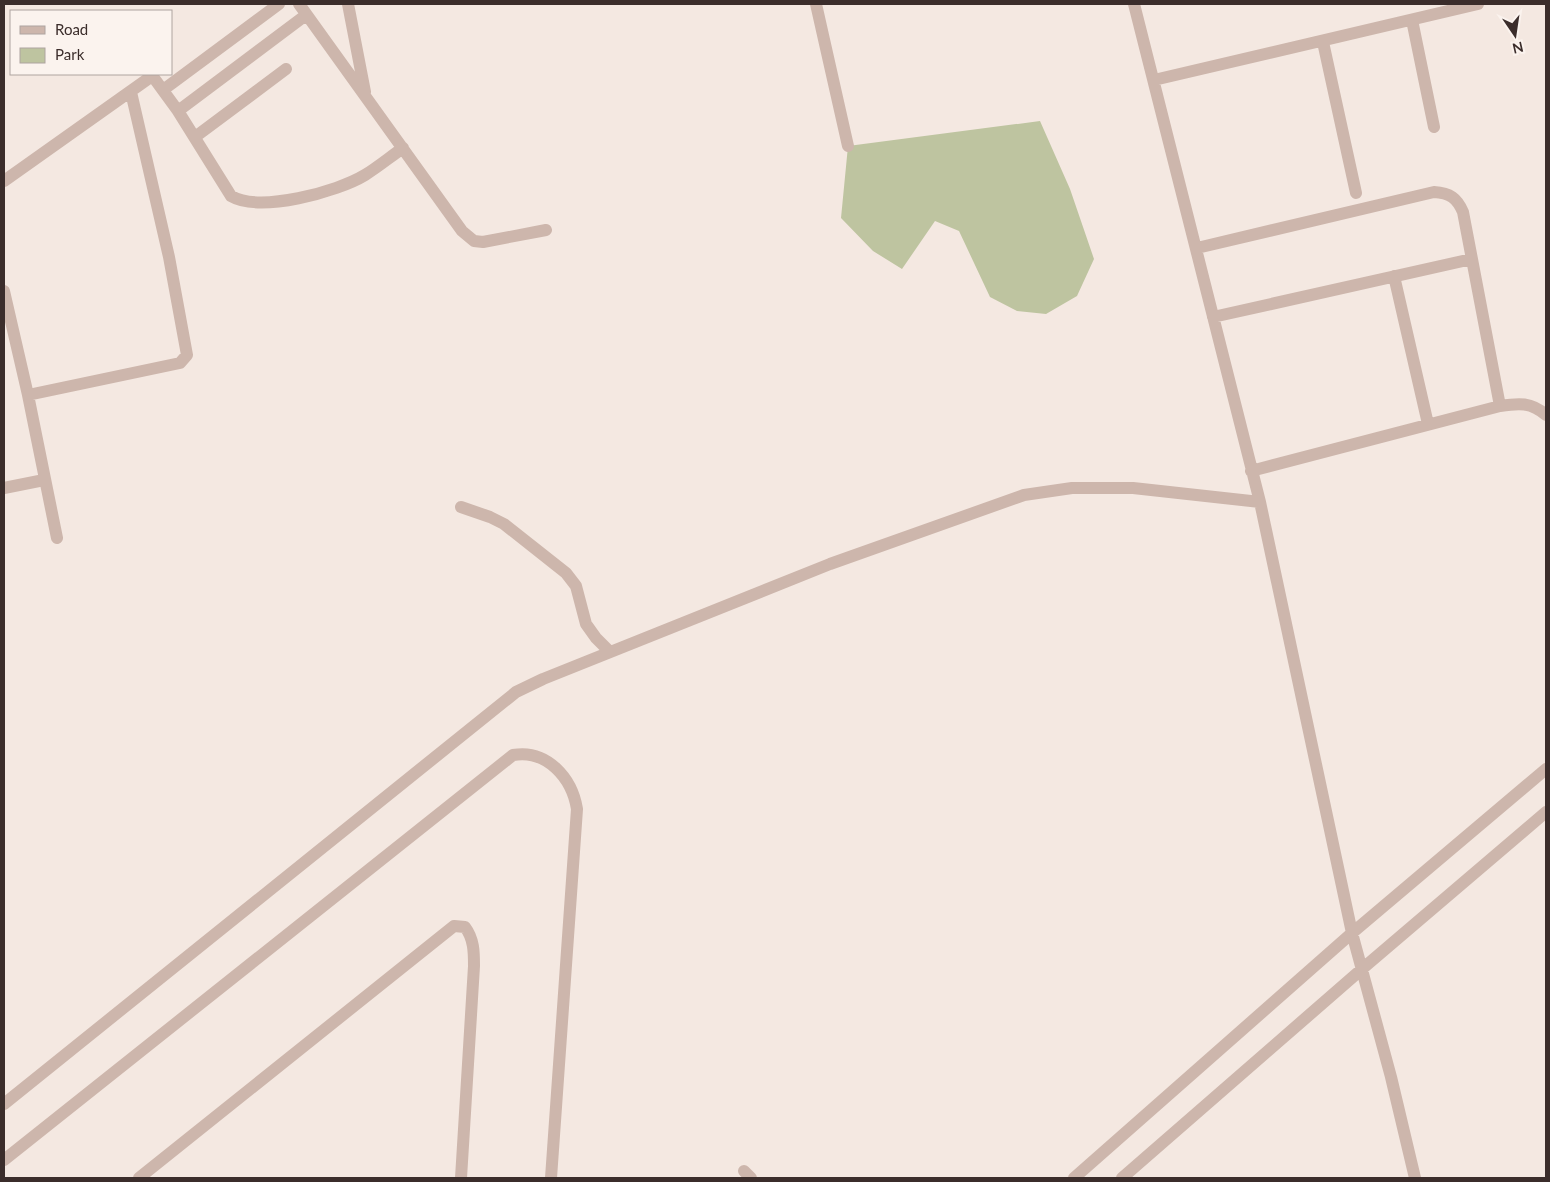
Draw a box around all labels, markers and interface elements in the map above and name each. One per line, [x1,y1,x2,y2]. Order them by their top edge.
legend [10,10,172,75]
north arrow [1490,10,1540,60]
text: Road [55,20,88,38]
text: N [1511,39,1525,58]
text: Park [55,45,85,63]

